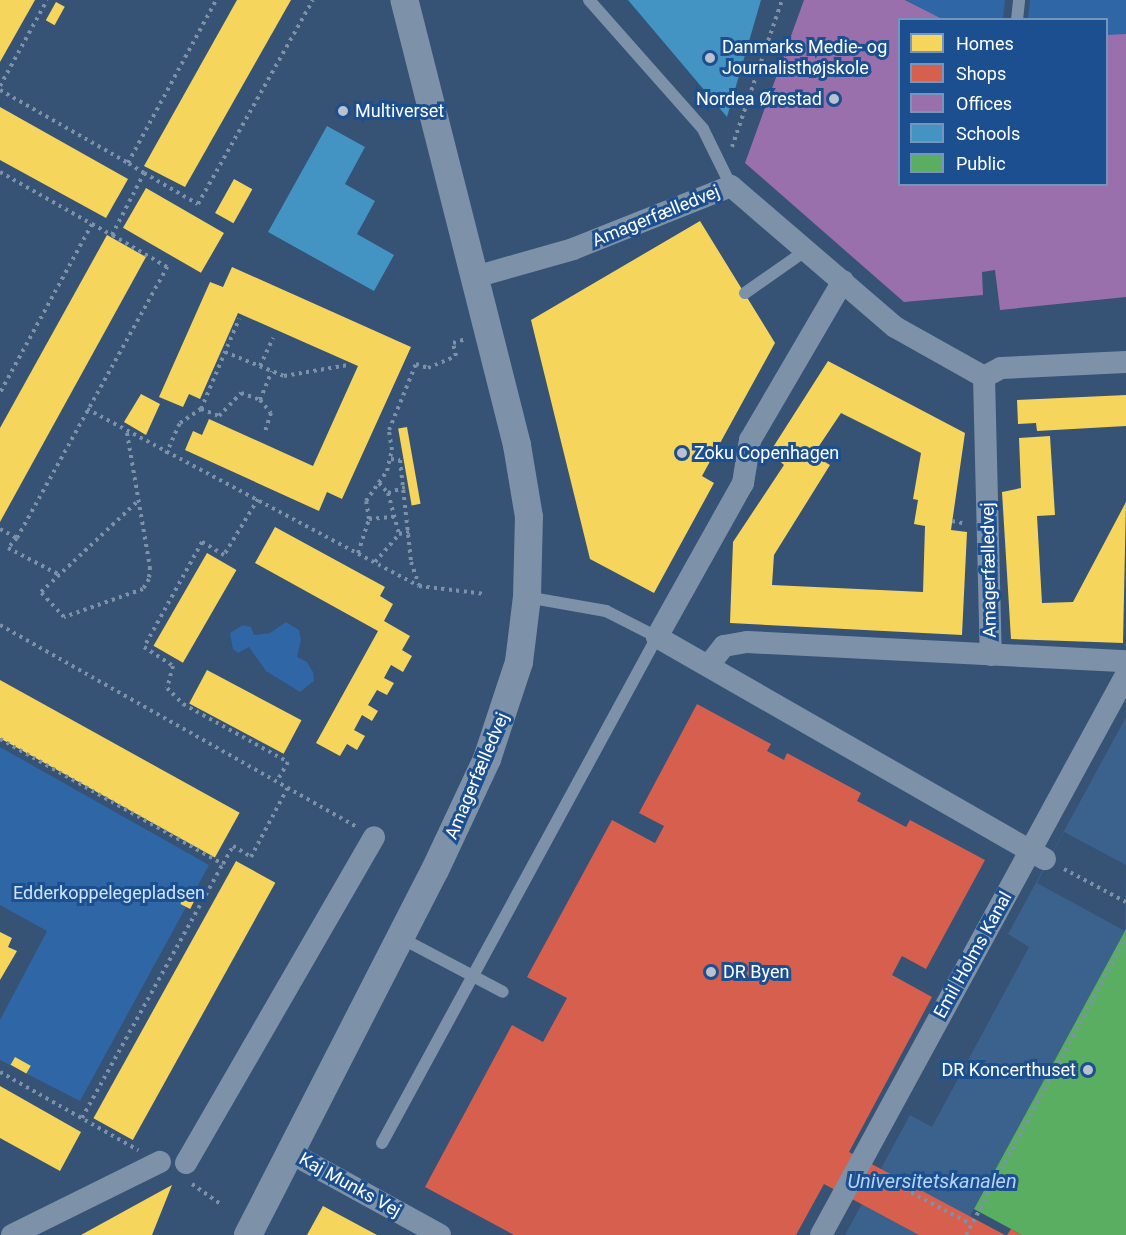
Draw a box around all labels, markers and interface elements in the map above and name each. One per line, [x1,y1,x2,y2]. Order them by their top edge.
legend [898,18,1108,186]
text: Homes [956,33,1014,54]
place label: Danmarks Medie- og Journalisthøjskole [722,37,887,80]
marker: Danmarks Medie- og Journalisthøjskole [703,51,717,65]
text: Shops [956,63,1006,84]
place label: Nordea Ørestad [696,88,822,110]
marker: Nordea Ørestad [827,92,841,106]
text: Offices [956,93,1012,114]
place label: Multiverset [355,100,444,122]
marker: Multiverset [336,104,350,118]
text: Schools [956,123,1020,144]
text: Public [956,153,1006,174]
street label: Amagerfælledvej [589,181,723,251]
place label: Zoku Copenhagen [694,442,839,464]
marker: Zoku Copenhagen [675,446,689,460]
street label: Amagerfælledvej [977,502,1001,638]
street label: Amagerfælledvej [441,709,513,843]
park label: Edderkoppelegepladsen [13,882,205,904]
street label: Emil Holms Kanal [929,888,1017,1022]
place label: DR Byen [723,961,789,983]
marker: DR Byen [704,965,718,979]
place label: DR Koncerthuset [941,1059,1076,1081]
marker: DR Koncerthuset [1081,1063,1095,1077]
street label: Kaj Munks Vej [295,1148,405,1222]
water label: Universitetskanalen [847,1169,1017,1193]

